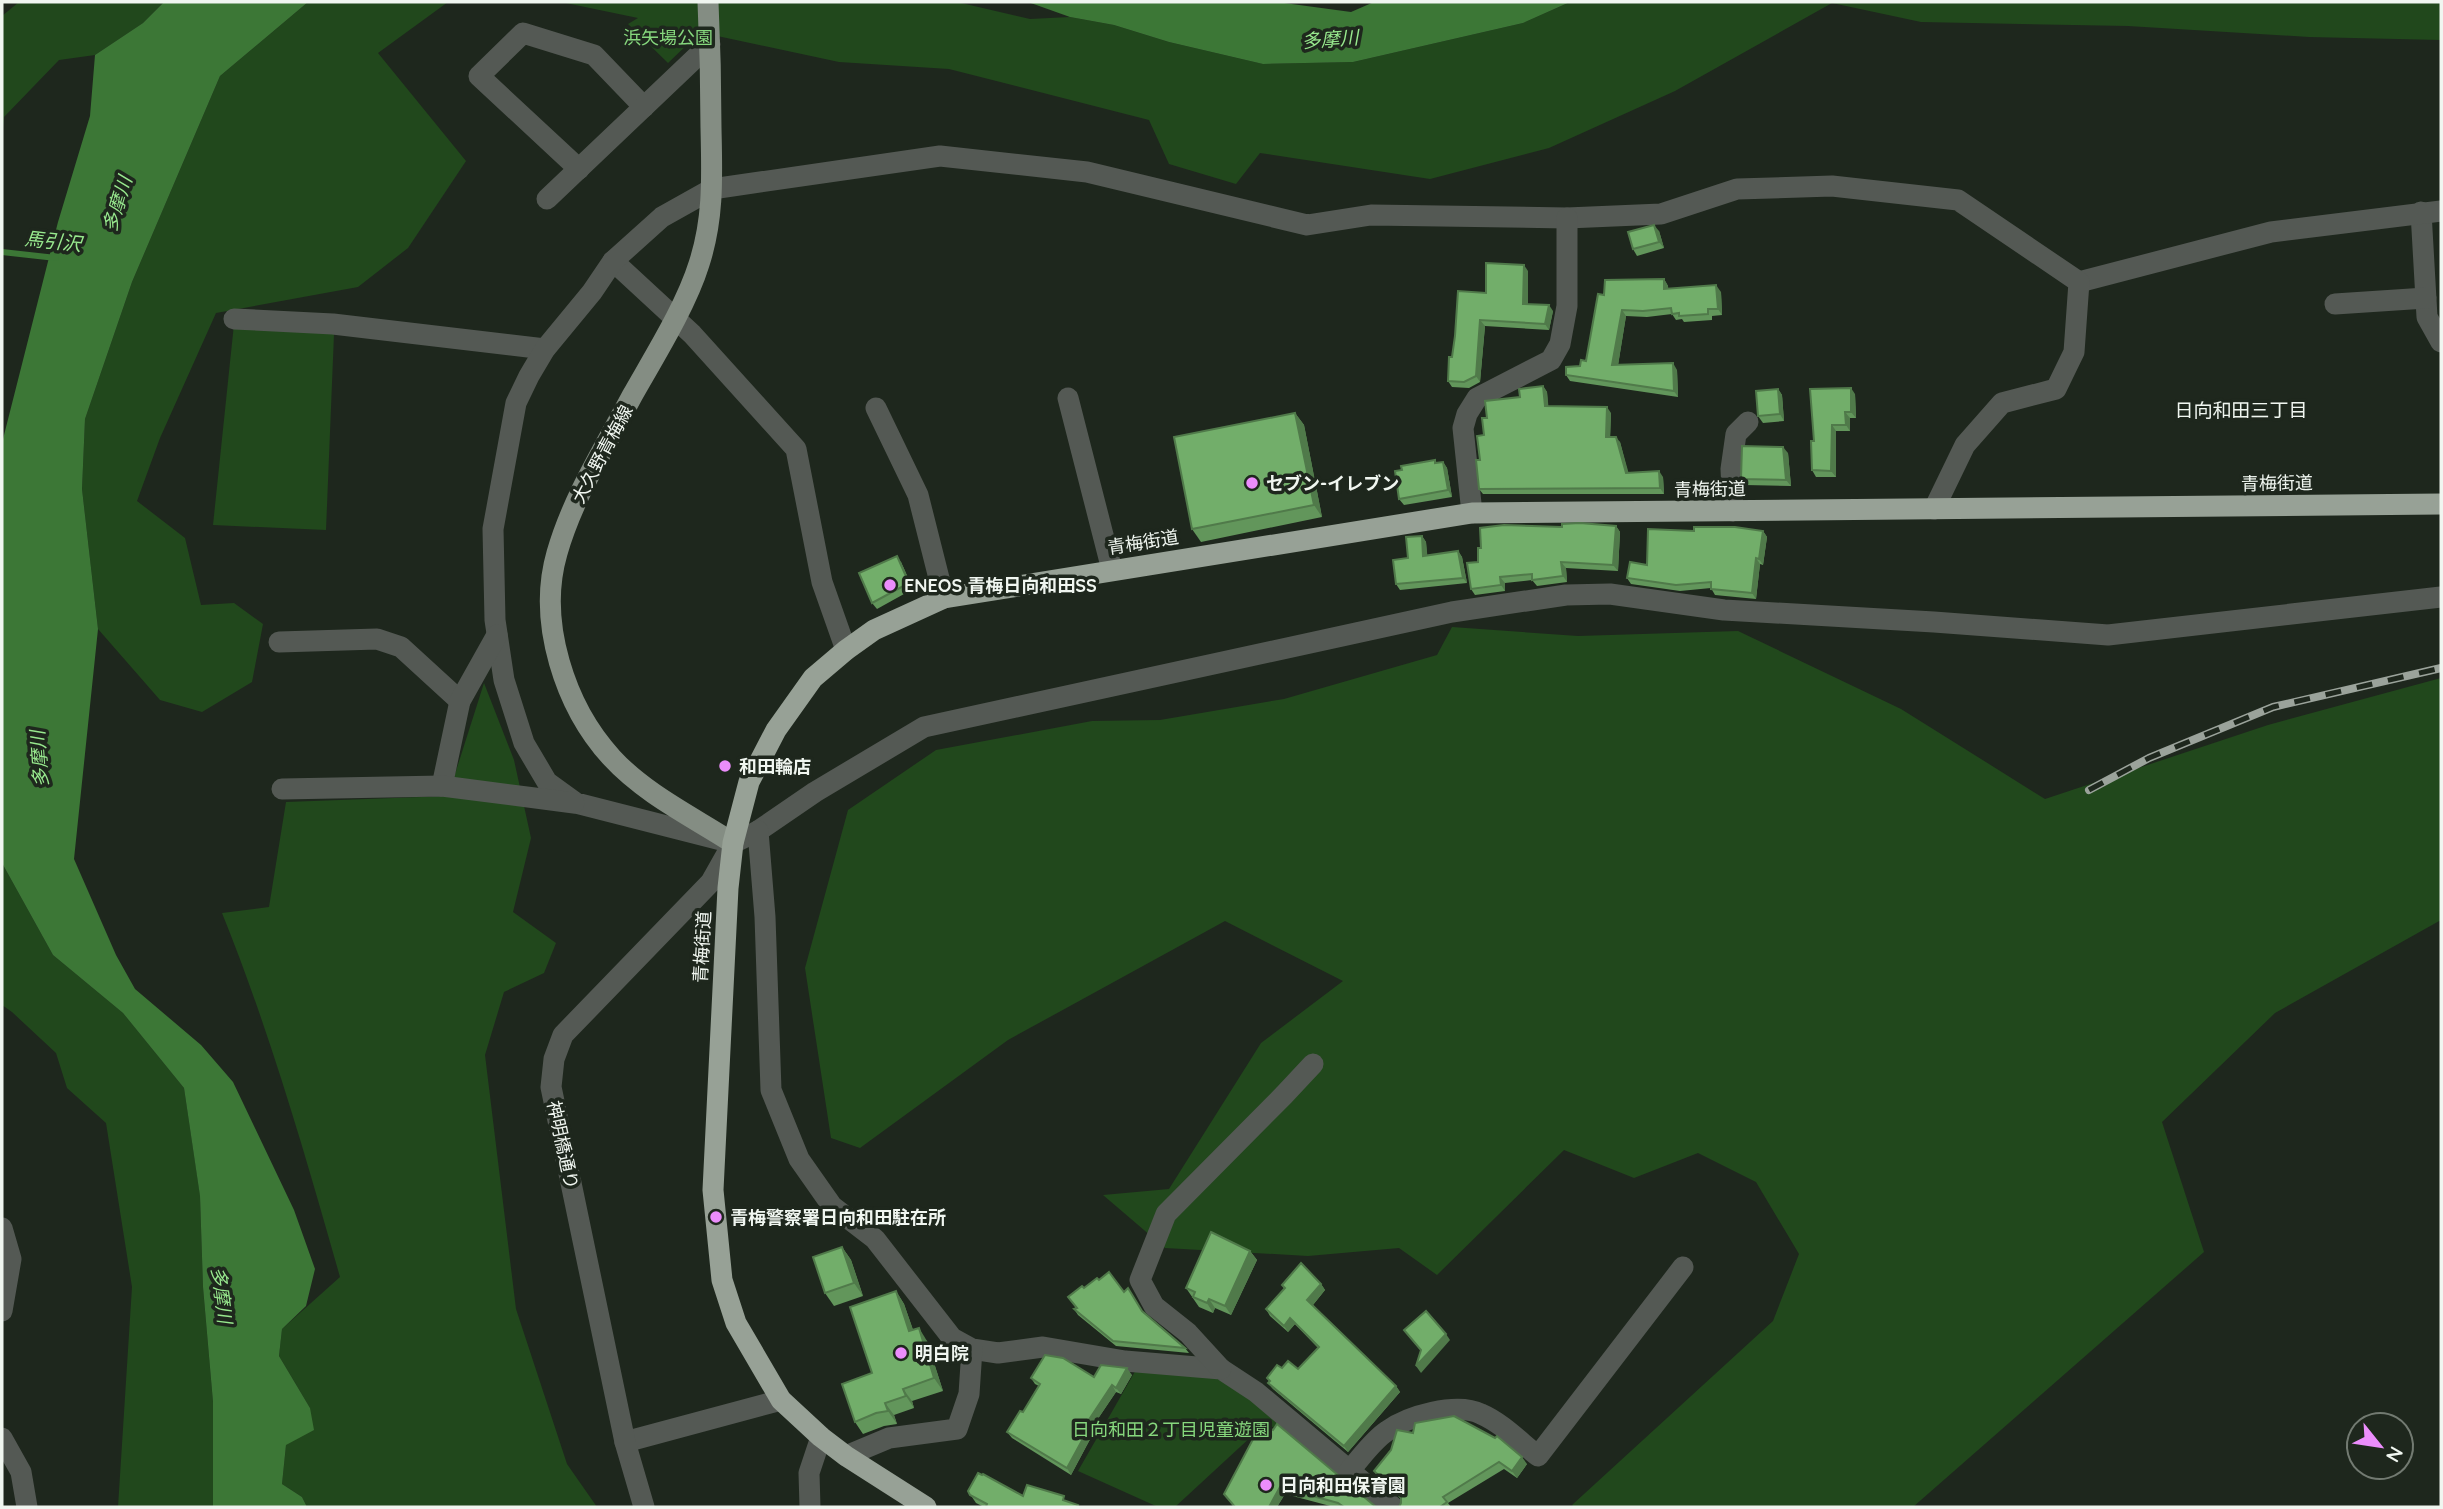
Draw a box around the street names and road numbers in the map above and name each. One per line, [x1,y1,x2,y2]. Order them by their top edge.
street label: 大久野青梅線 [566,401,638,507]
street label: 青梅街道 [2241,471,2313,495]
street label: 青梅街道 [1674,477,1746,501]
street label: 青梅街道 [1106,525,1180,559]
street label: 青梅街道 [689,910,715,984]
street label: 神明橋通り [542,1099,584,1191]

